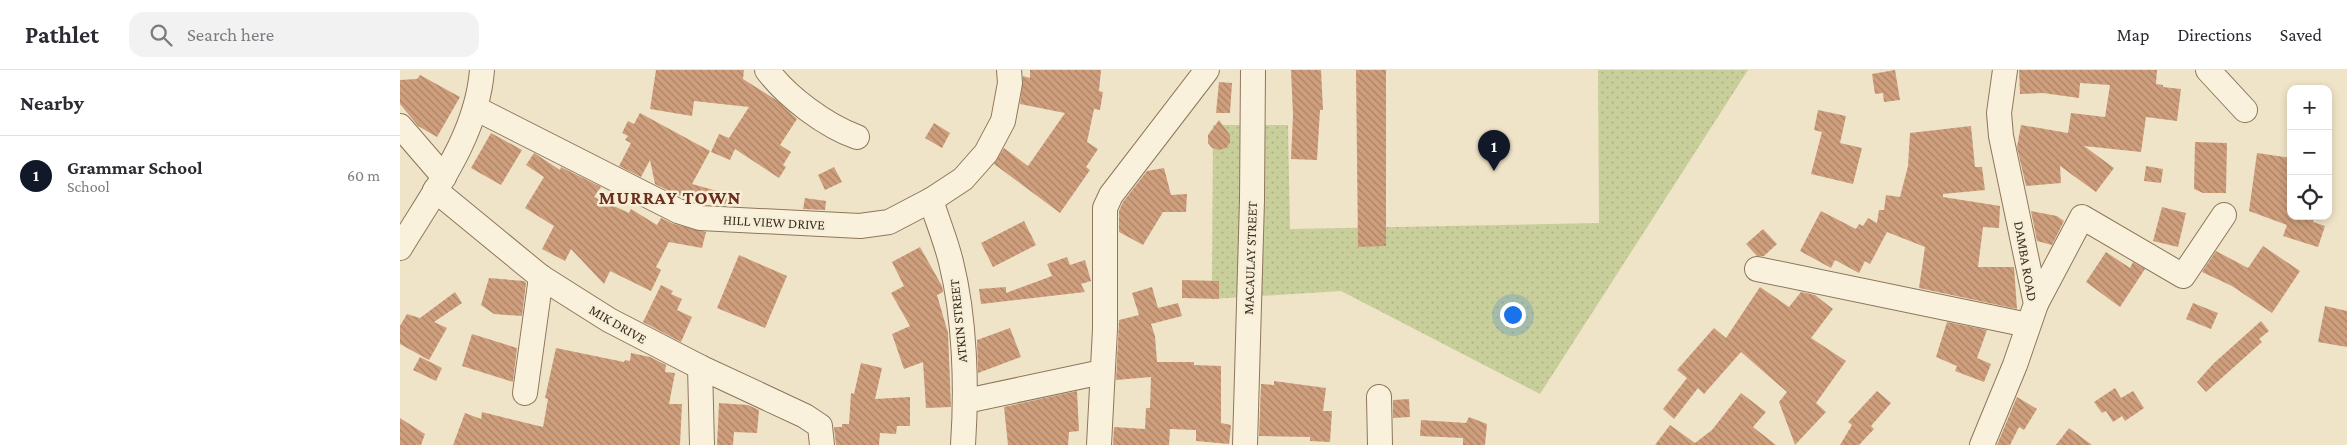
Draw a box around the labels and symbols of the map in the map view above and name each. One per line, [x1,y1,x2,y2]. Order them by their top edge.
pin: 1 [1478,130,1510,171]
district label: MURRAY TOWN [599,187,741,208]
street label: MACAULAY STREET [1240,201,1260,315]
street label: HILL VIEW DRIVE [723,211,826,233]
street label: DAMBA ROAD [2011,220,2041,302]
street label: ATKIN STREET [946,278,970,364]
street label: MIK DRIVE [587,301,650,347]
your location [1500,302,1526,328]

